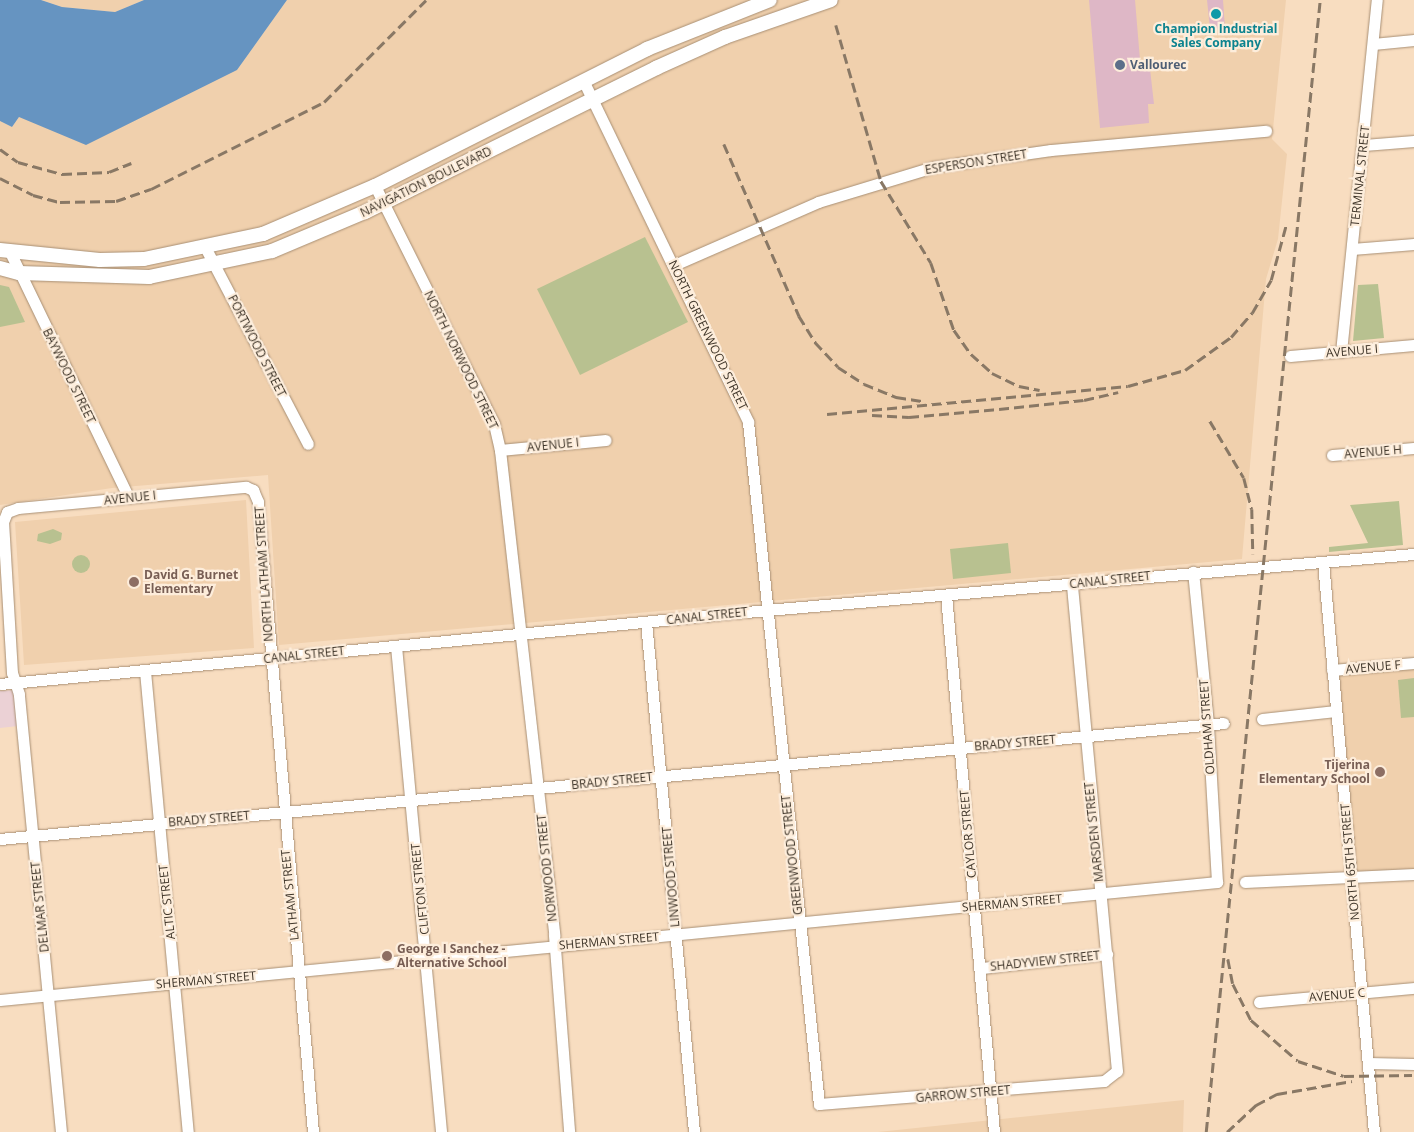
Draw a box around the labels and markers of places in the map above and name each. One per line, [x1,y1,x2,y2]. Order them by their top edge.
marker: Champion Industrial Sales Company [1210,8,1222,20]
place label: Champion Industrial Sales Company [1155,22,1277,50]
place label: Vallourec [1130,58,1186,72]
marker: Vallourec [1114,59,1126,71]
place label: David G. Burnet Elementary [144,568,238,596]
marker: David G. Burnet Elementary [128,576,140,588]
place label: Tijerina Elementary School [1259,758,1370,786]
marker: Tijerina Elementary School [1374,766,1386,778]
place label: George I Sanchez - Alternative School [397,942,507,970]
marker: George I Sanchez - Alternative School [381,950,393,962]

